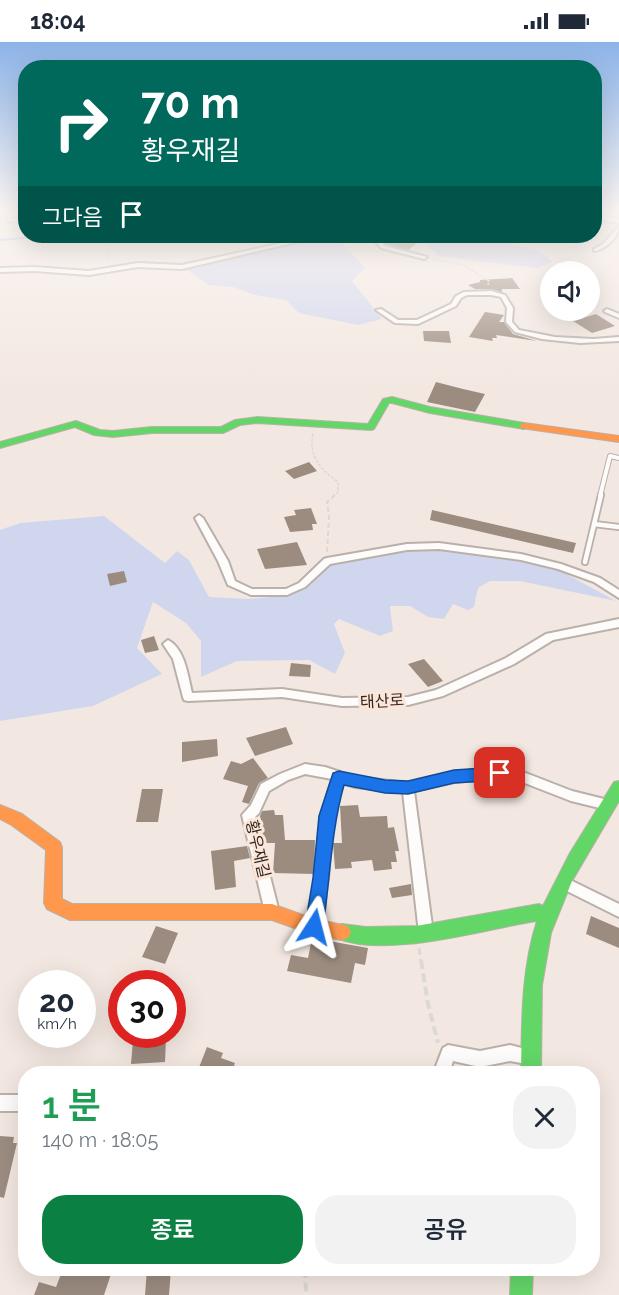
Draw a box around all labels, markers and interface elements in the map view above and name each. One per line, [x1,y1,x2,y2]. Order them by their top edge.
text: 18:04 [30,8,86,34]
text: 70 m [141,79,240,128]
icon: right [42,84,120,162]
text: 황우재길 [141,135,240,166]
icon: arrive [115,198,148,231]
text: 그다음 [42,204,103,230]
map controls [540,261,600,321]
button: sound [540,261,600,321]
street label: 태산로 [359,690,405,712]
pin [474,747,525,798]
icon: arrive [483,756,516,789]
street label: 황우재길 [242,818,274,880]
position arrow [282,895,346,959]
speed limit sign: 30 [108,970,186,1048]
text: 20 [39,984,75,1019]
text: km/h [37,1015,77,1033]
text: 1 분 [42,1084,101,1126]
button: close [513,1086,576,1149]
text: 140 m · 18:05 [42,1128,159,1152]
button: 종료 [42,1195,303,1264]
button: 공유 [315,1195,576,1264]

